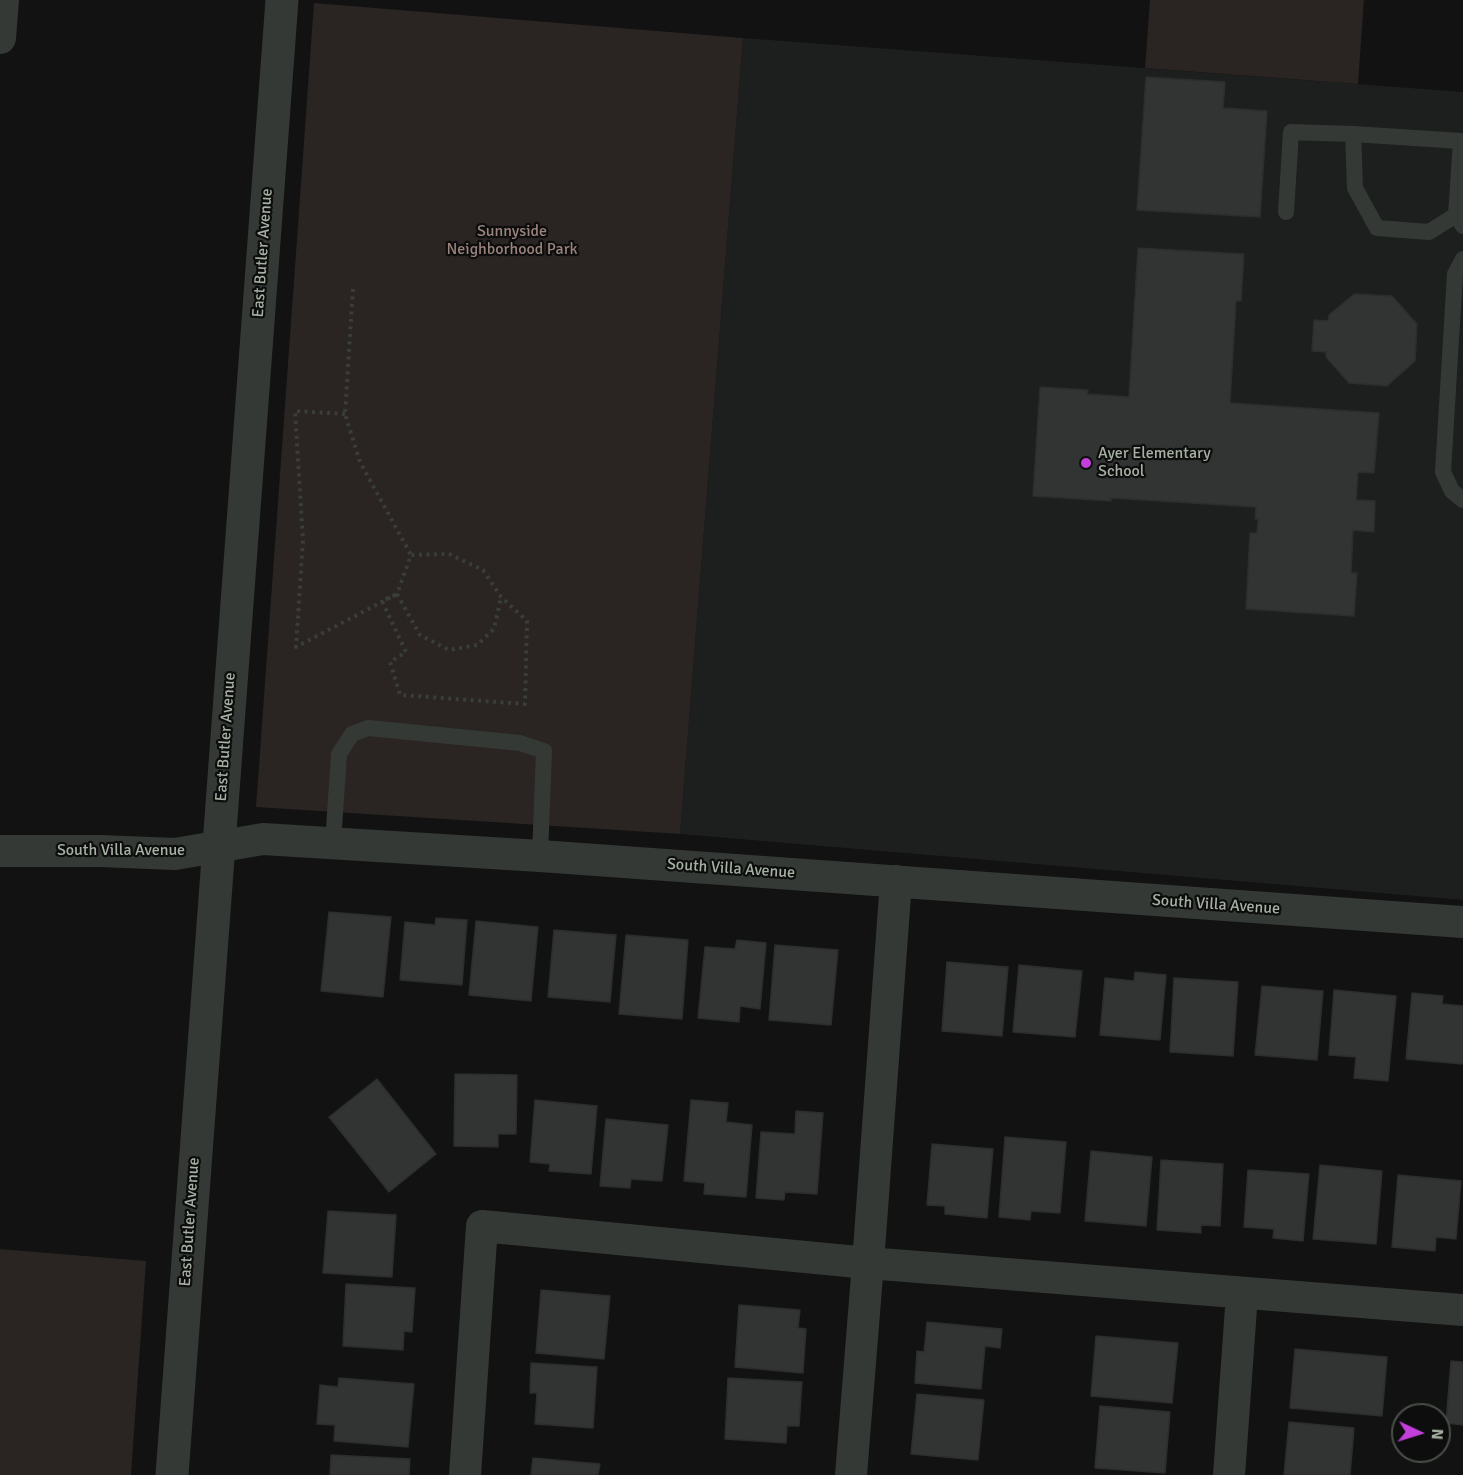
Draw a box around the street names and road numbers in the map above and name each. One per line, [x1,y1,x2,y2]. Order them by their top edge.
street label: East Butler Avenue [249,188,277,318]
street label: East Butler Avenue [212,672,240,802]
street label: South Villa Avenue [57,841,185,861]
street label: South Villa Avenue [666,855,796,883]
street label: South Villa Avenue [1151,891,1281,919]
street label: East Butler Avenue [176,1157,204,1287]

